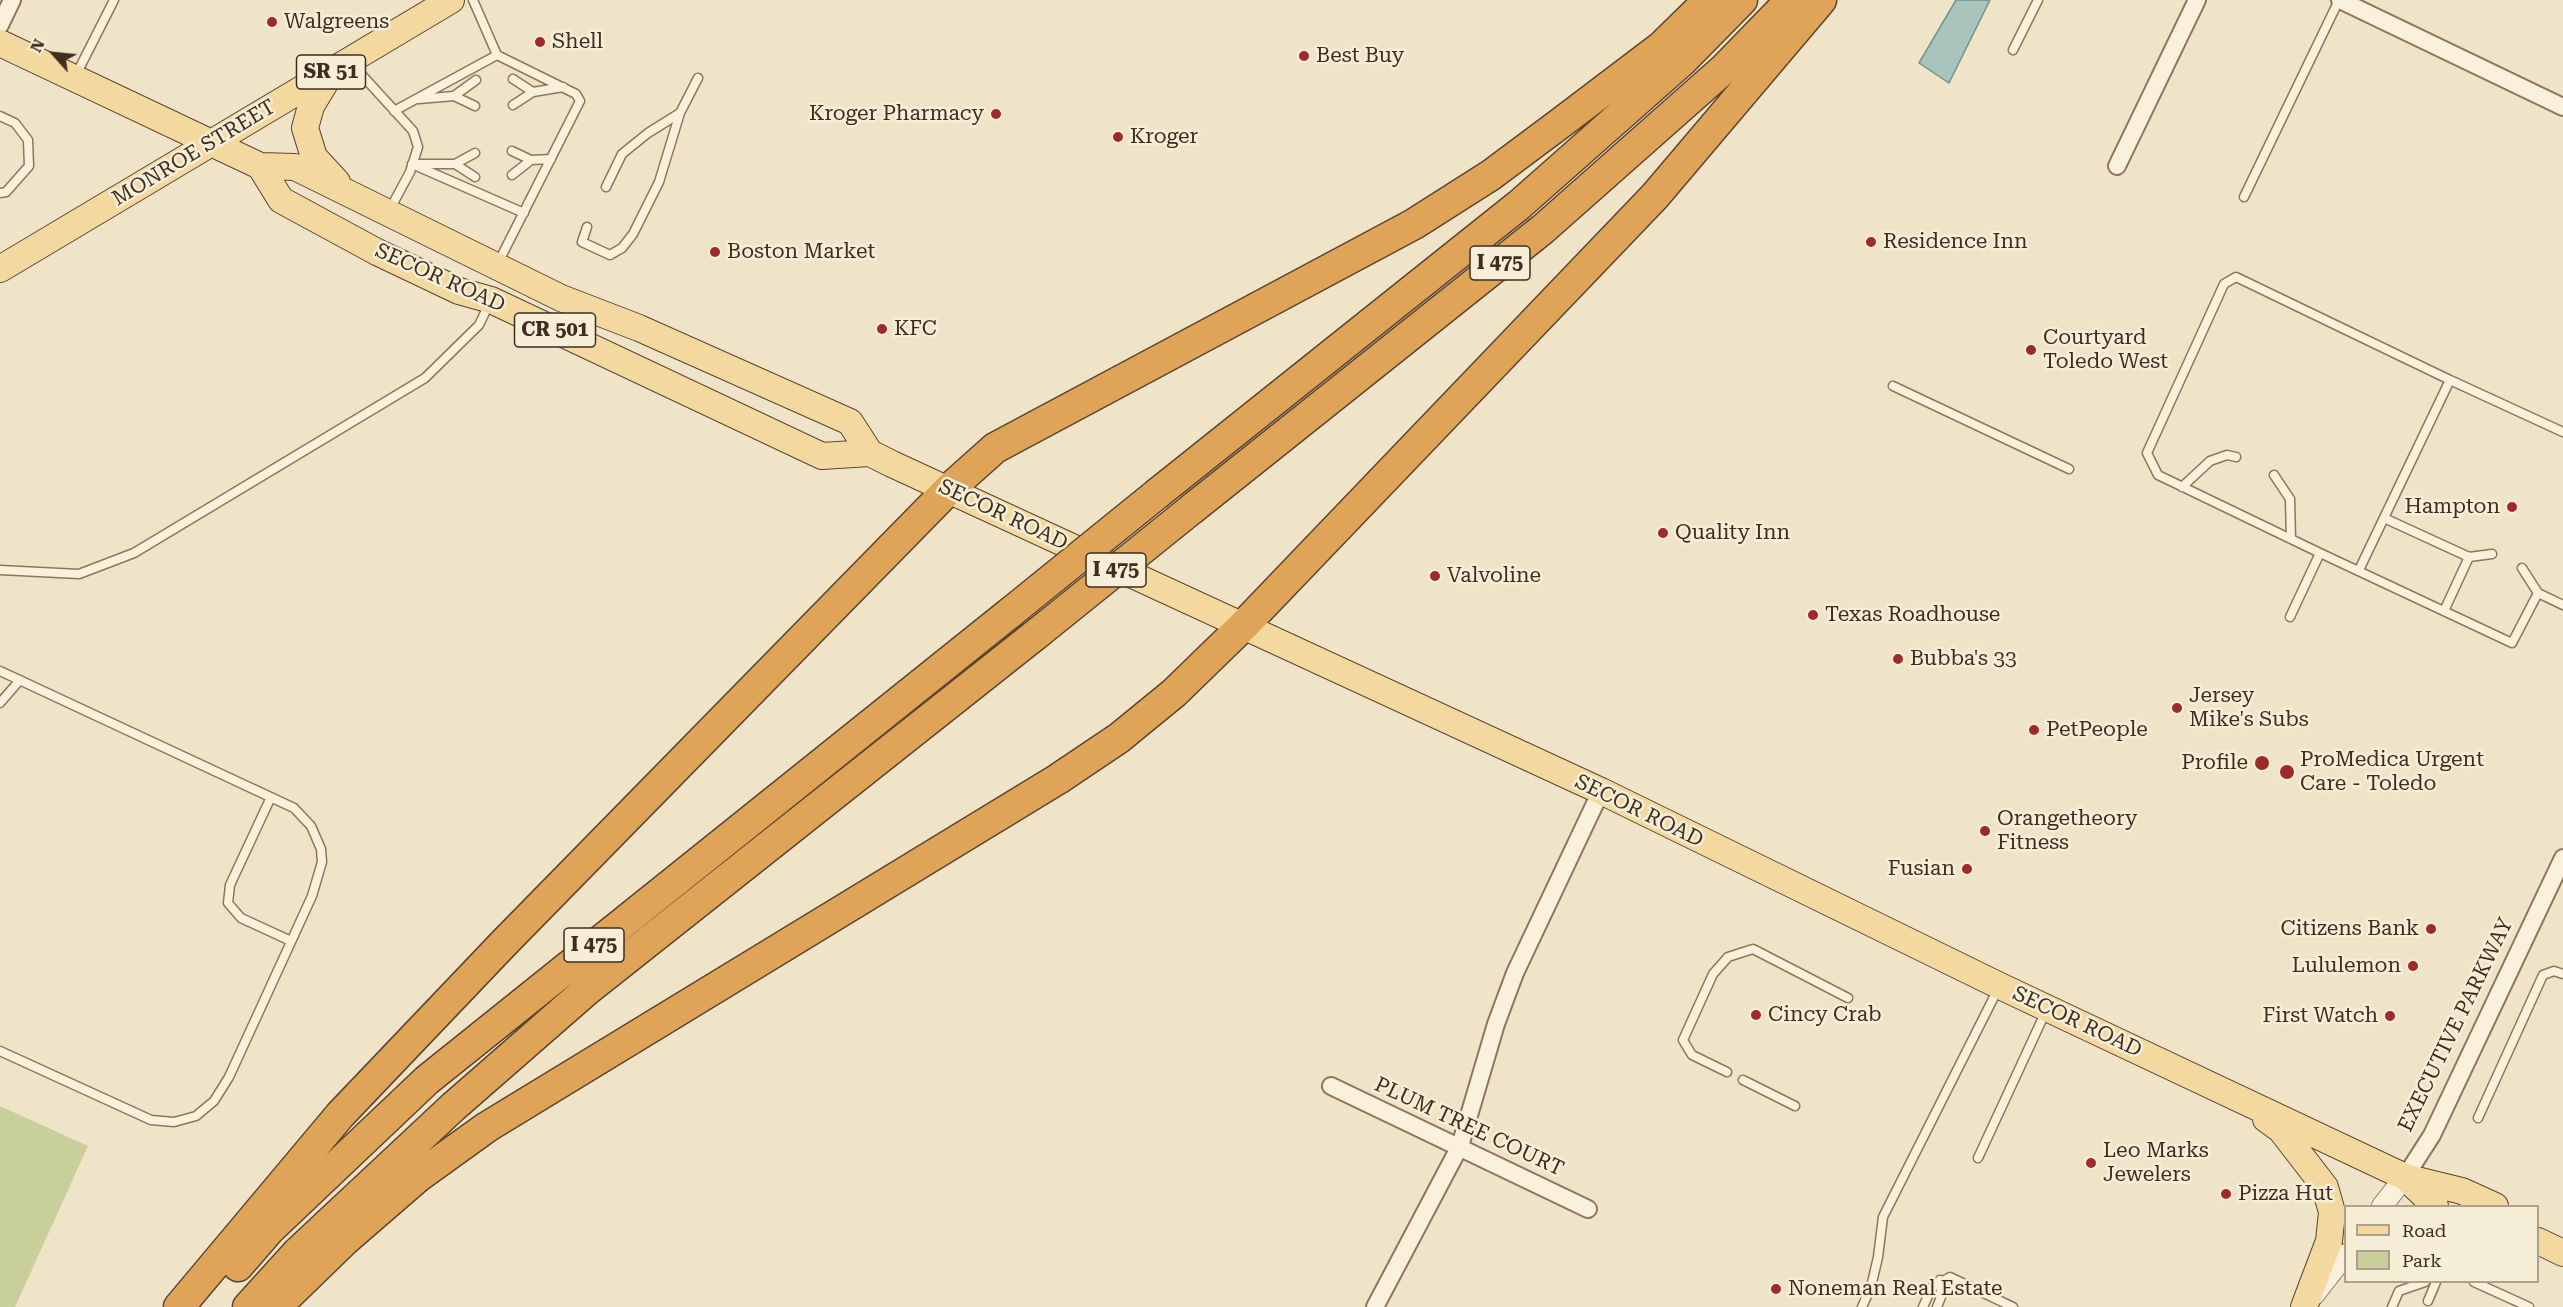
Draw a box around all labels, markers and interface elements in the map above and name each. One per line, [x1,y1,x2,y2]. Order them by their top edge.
place label: Walgreens [284,9,389,35]
marker: Walgreens [265,15,279,29]
north arrow [24,24,84,84]
place label: Shell [552,29,603,55]
marker: Shell [533,35,547,49]
text: N [26,36,49,55]
place label: Best Buy [1316,43,1404,69]
marker: Best Buy [1297,49,1311,63]
road number: SR 51 [296,55,366,89]
street label: MONROE STREET [108,94,280,212]
place label: Kroger Pharmacy [809,101,984,127]
marker: Kroger Pharmacy [989,107,1003,121]
place label: Kroger [1130,124,1198,150]
marker: Kroger [1111,130,1125,144]
place label: Residence Inn [1883,229,2028,255]
marker: Residence Inn [1864,235,1878,249]
street label: SECOR ROAD [371,238,509,318]
place label: Boston Market [727,239,875,265]
marker: Boston Market [708,245,722,259]
road number: I 475 [1470,246,1530,280]
road number: CR 501 [514,313,596,347]
place label: KFC [894,316,937,342]
marker: KFC [875,322,889,336]
place label: Courtyard Toledo West [2043,325,2168,375]
marker: Courtyard Toledo West [2024,343,2038,357]
street label: SECOR ROAD [934,474,1072,556]
place label: Hampton [2404,494,2500,520]
marker: Hampton [2505,500,2519,514]
place label: Quality Inn [1675,520,1790,546]
marker: Quality Inn [1656,526,1670,540]
road number: I 475 [1086,553,1146,587]
place label: Valvoline [1447,563,1541,589]
marker: Valvoline [1428,569,1442,583]
place label: Texas Roadhouse [1825,602,2000,628]
marker: Texas Roadhouse [1806,608,1820,622]
place label: Bubba's 33 [1910,646,2017,672]
marker: Bubba's 33 [1891,652,1905,666]
place label: Jersey Mike's Subs [2189,683,2309,733]
marker: Jersey Mike's Subs [2170,701,2184,715]
place label: PetPeople [2046,717,2148,743]
marker: PetPeople [2027,723,2041,737]
place label: ProMedica Urgent Care - Toledo [2300,747,2484,797]
place label: Profile [2181,750,2248,776]
marker: Profile [2253,754,2271,772]
marker: ProMedica Urgent Care - Toledo [2278,763,2296,781]
street label: SECOR ROAD [1571,769,1707,853]
place label: Orangetheory Fitness [1997,806,2137,856]
marker: Orangetheory Fitness [1978,824,1992,838]
place label: Fusian [1888,856,1955,882]
marker: Fusian [1960,862,1974,876]
street label: EXECUTIVE PARKWAY [2393,914,2519,1136]
place label: Citizens Bank [2280,916,2419,942]
marker: Citizens Bank [2424,922,2438,936]
road number: I 475 [564,928,624,962]
place label: Lululemon [2292,953,2401,979]
marker: Lululemon [2406,959,2420,973]
street label: SECOR ROAD [2008,981,2146,1063]
place label: Cincy Crab [1768,1002,1882,1028]
place label: First Watch [2262,1003,2378,1029]
marker: Cincy Crab [1749,1008,1763,1022]
marker: First Watch [2383,1009,2397,1023]
street label: PLUM TREE COURT [1370,1072,1568,1182]
place label: Leo Marks Jewelers [2103,1138,2209,1188]
marker: Leo Marks Jewelers [2084,1156,2098,1170]
place label: Pizza Hut [2238,1181,2333,1207]
marker: Pizza Hut [2219,1187,2233,1201]
legend [2344,1205,2539,1283]
text: Road [2402,1220,2446,1241]
text: Park [2402,1250,2442,1271]
place label: Noneman Real Estate [1788,1276,2003,1302]
marker: Noneman Real Estate [1769,1282,1783,1296]

